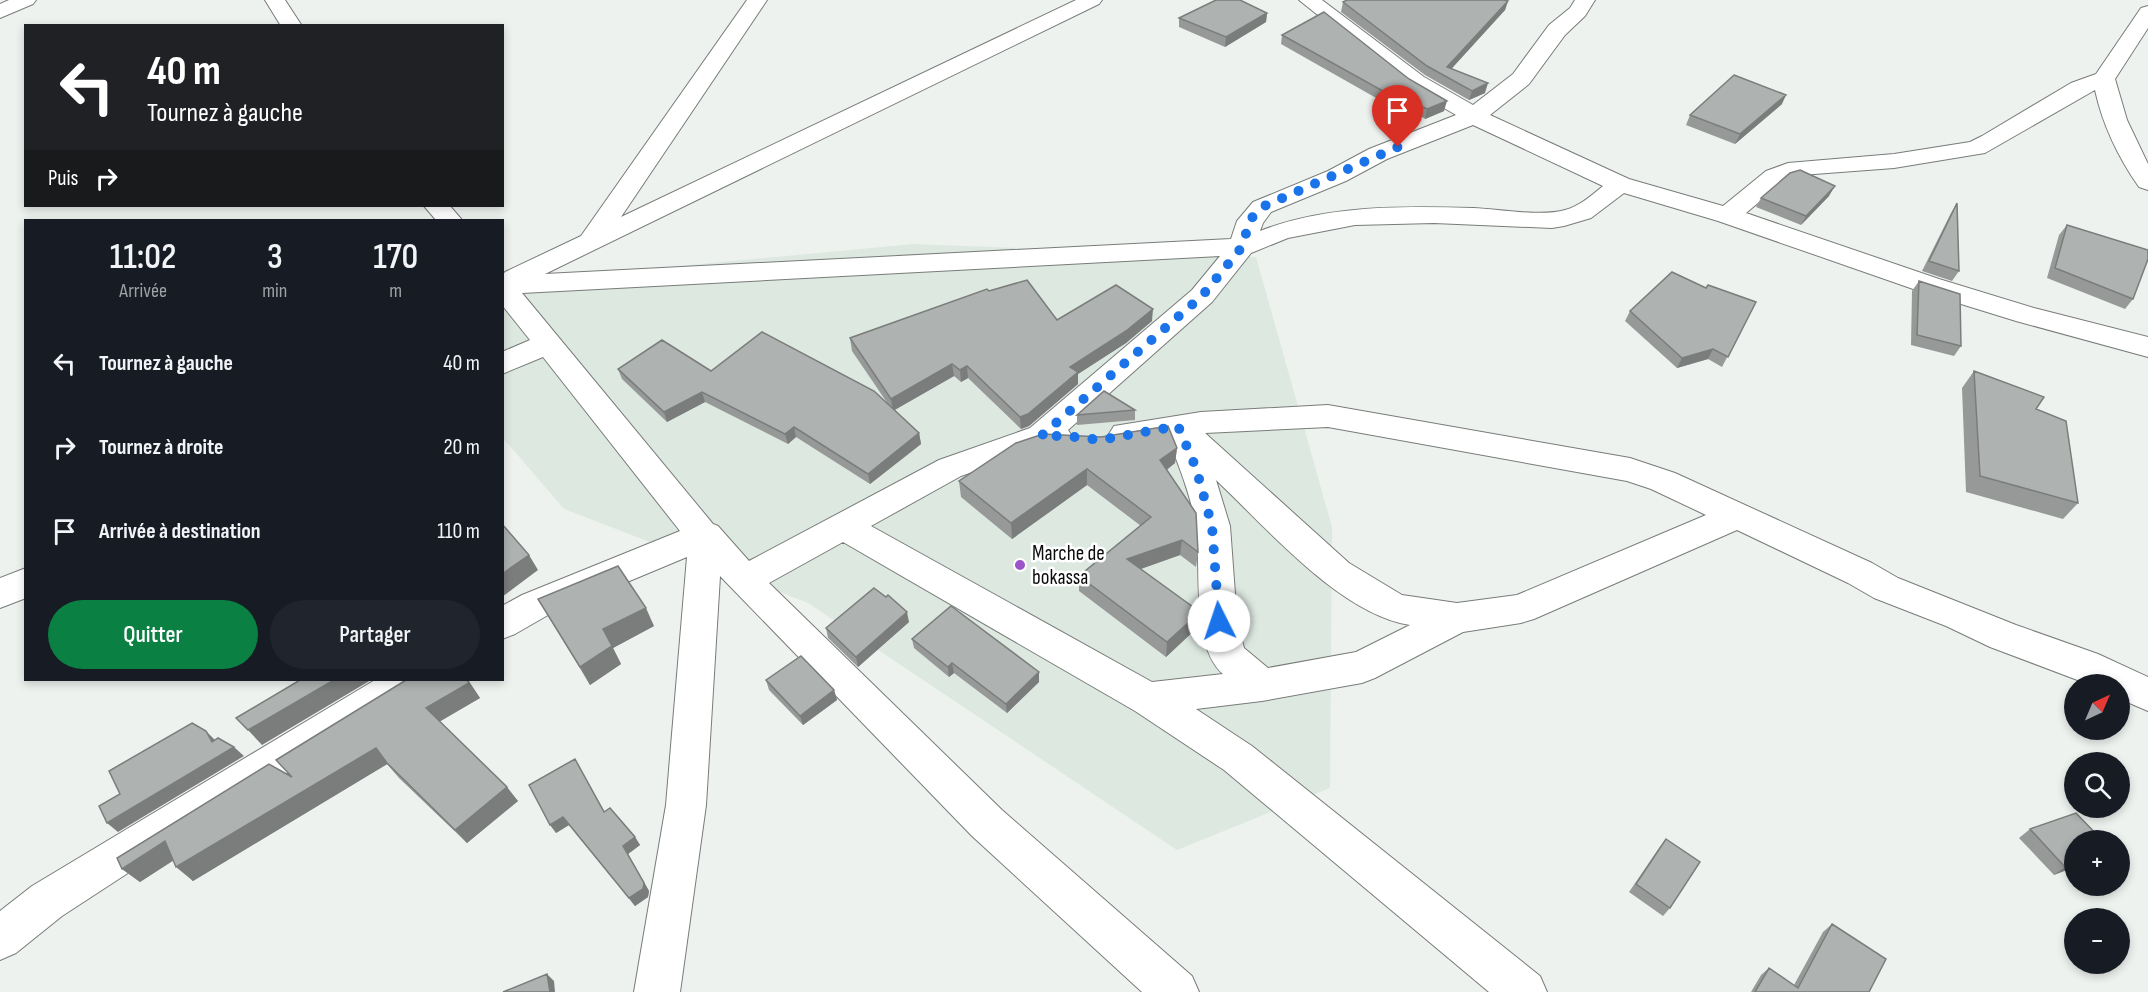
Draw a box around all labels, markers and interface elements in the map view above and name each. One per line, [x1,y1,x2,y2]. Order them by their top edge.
text: 40 m [147,46,221,97]
icon: left [48,48,126,126]
pin [1372,85,1423,147]
icon: arrive [1381,94,1414,127]
text: Tournez à gauche [147,97,303,129]
icon: right [90,162,123,195]
text: Puis [48,165,78,192]
text: 11:02 [110,236,176,279]
text: 3 [267,236,283,279]
text: 170 [373,236,418,279]
text: Arrivée [119,279,167,303]
text: min [262,279,287,303]
text: m [389,279,402,303]
icon: left [48,347,81,380]
text: Tournez à gauche [99,350,233,377]
text: 40 m [443,350,480,377]
icon: right [48,431,81,464]
text: Tournez à droite [99,434,224,461]
text: 20 m [444,434,480,461]
icon: arrive [48,515,81,548]
text: Arrivée à destination [99,518,261,545]
text: 110 m [437,518,480,545]
place label: Marche de bokassa [1032,541,1105,590]
marker: Marche de bokassa [1013,558,1027,572]
position arrow [1187,589,1251,653]
button: Quitter [48,600,258,669]
button: Partager [270,600,480,669]
north arrow [2064,674,2130,740]
map controls [2064,674,2130,974]
button: search [2064,752,2130,818]
button: + [2064,830,2130,896]
button: − [2064,908,2130,974]

